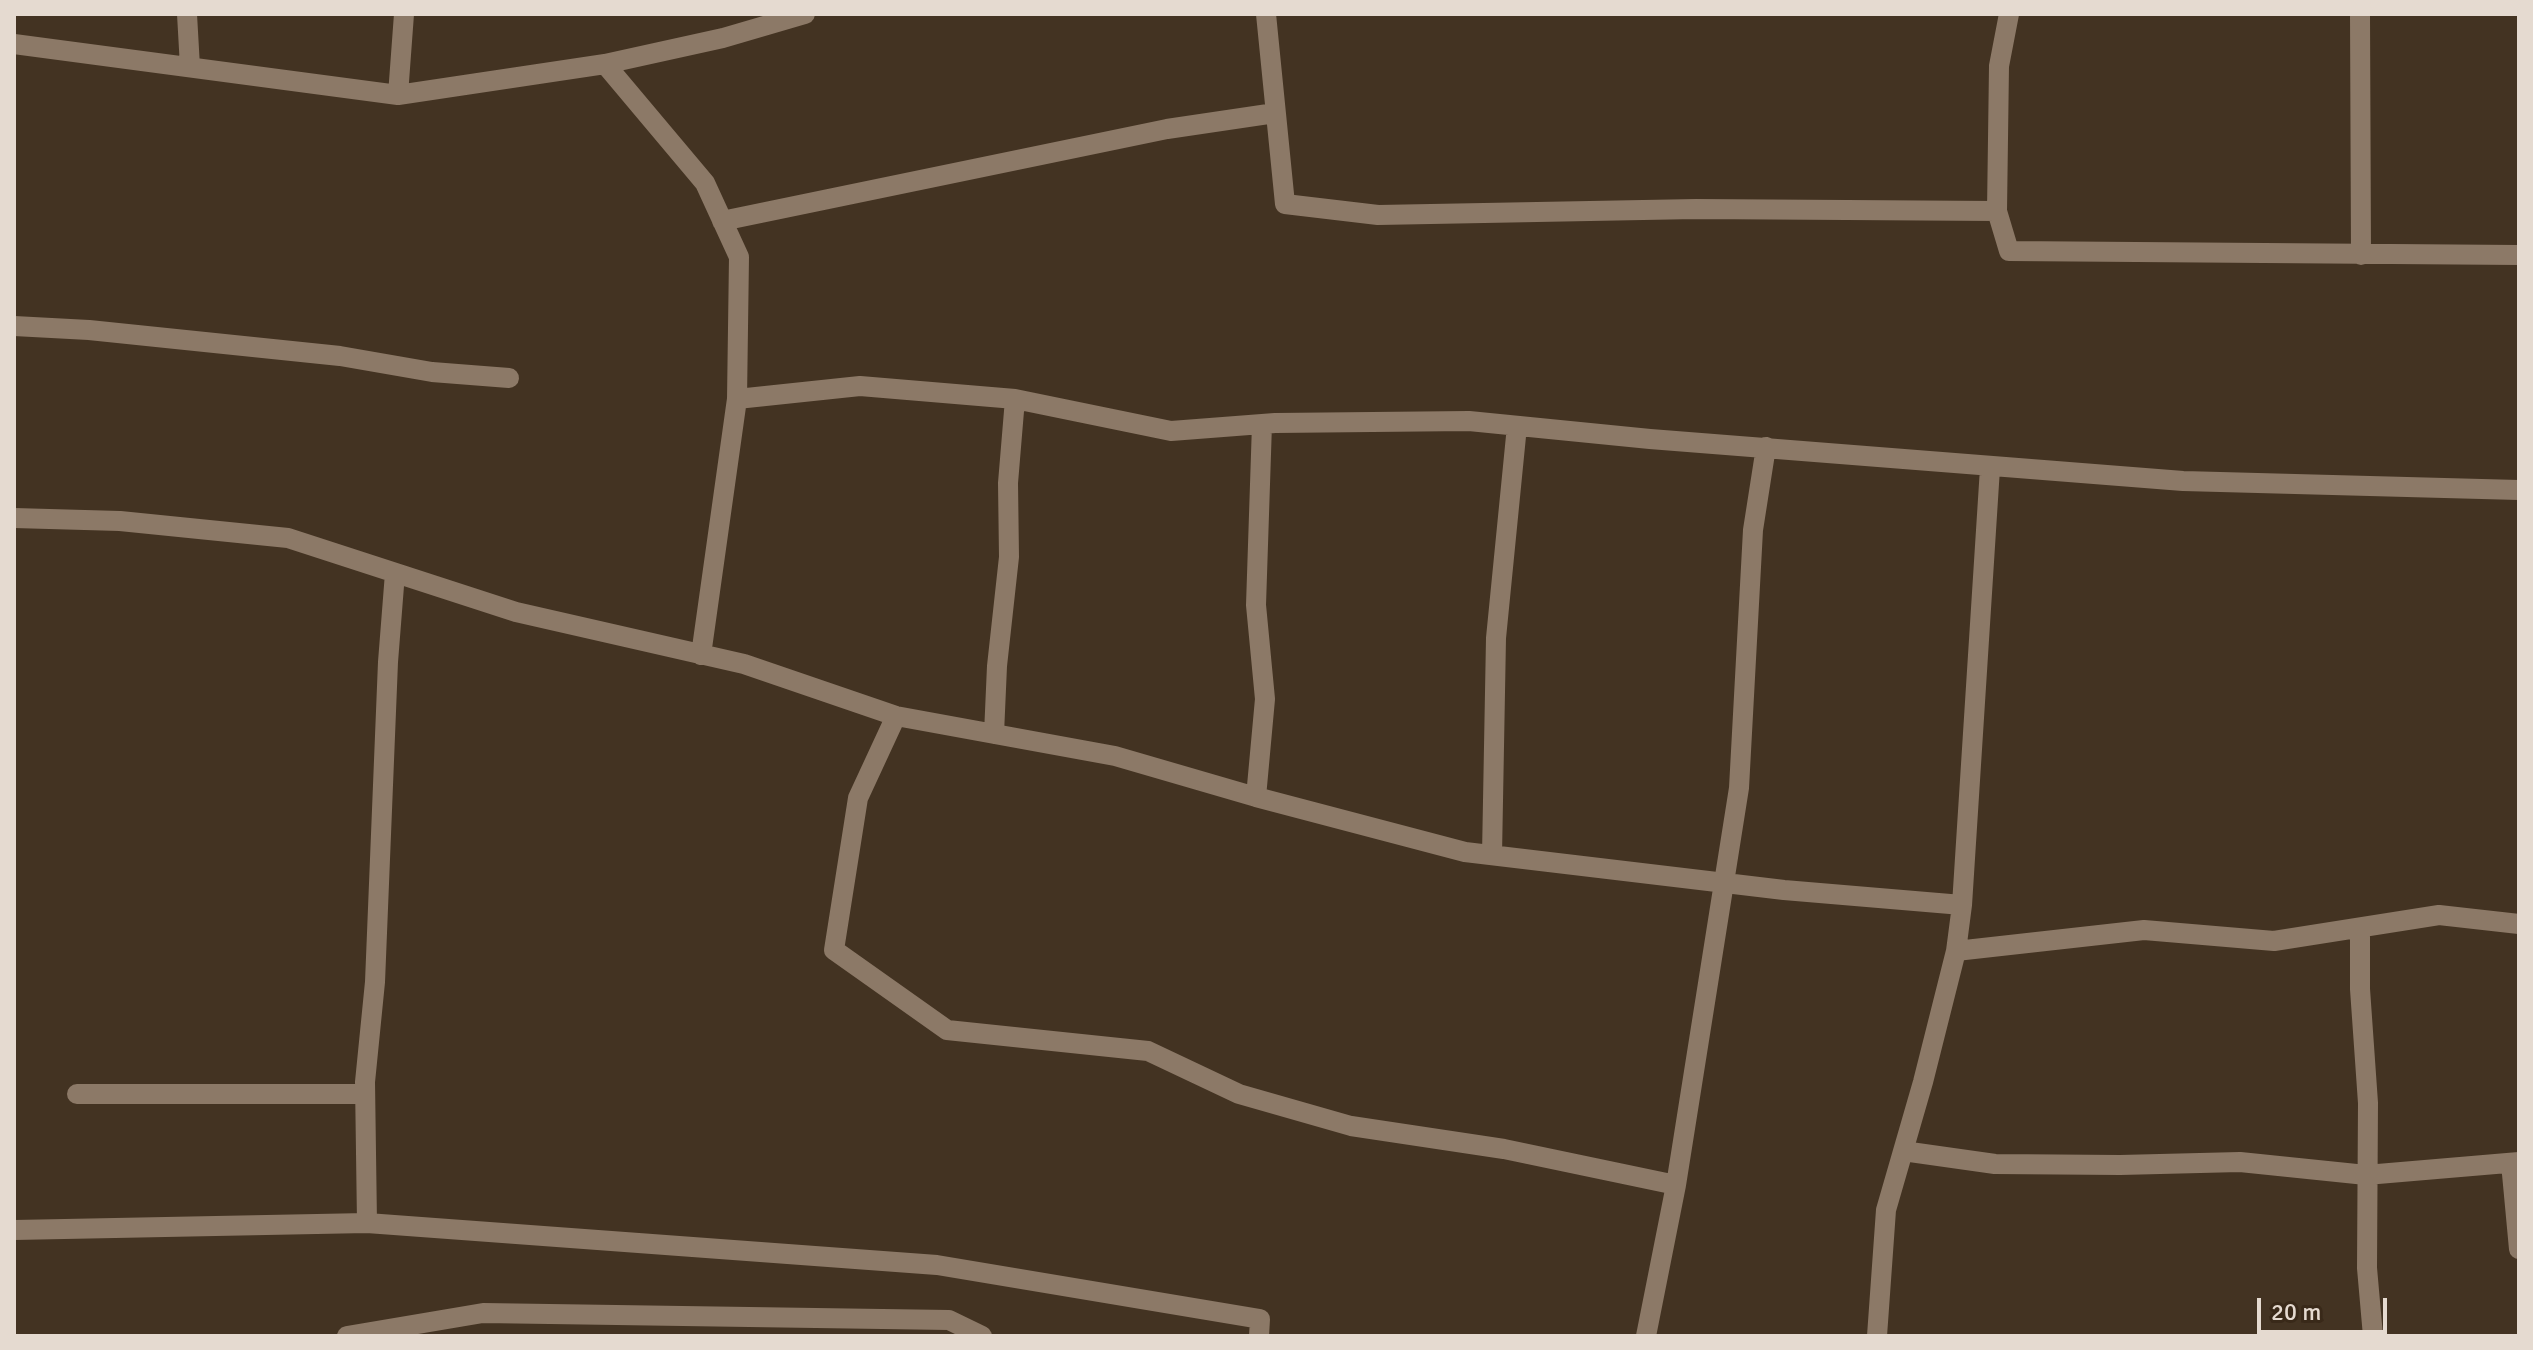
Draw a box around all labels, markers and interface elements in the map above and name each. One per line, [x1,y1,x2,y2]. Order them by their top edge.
scale bar [2261,1282,2391,1332]
text: 20 m [2271,1297,2321,1327]

